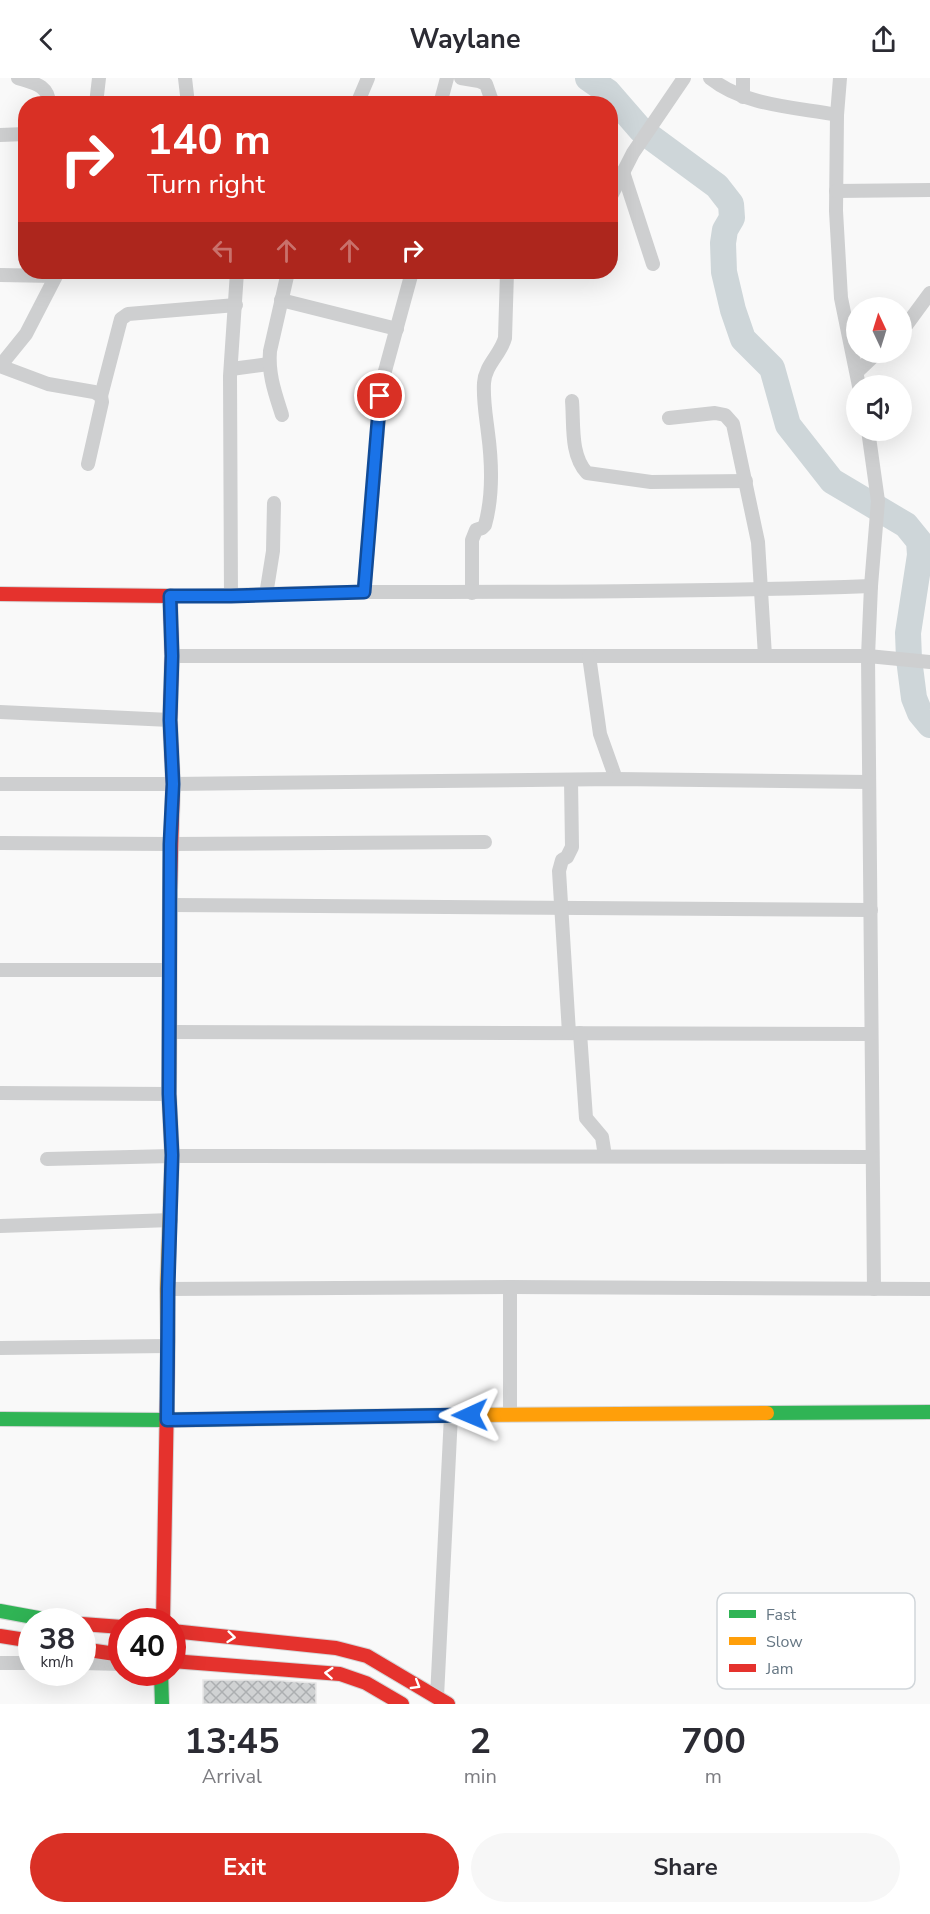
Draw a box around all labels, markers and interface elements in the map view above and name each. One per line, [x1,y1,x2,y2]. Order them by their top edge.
text: Waylane [409,21,521,58]
icon: back [30,23,63,56]
icon: share [867,23,900,56]
text: 140 m [147,112,271,169]
icon: right [48,120,126,198]
text: Turn right [147,166,265,203]
icon: left [207,234,240,267]
icon: ahead [270,234,303,267]
icon: ahead [333,234,366,267]
icon: right [396,234,429,267]
north arrow [846,297,912,363]
map controls [846,297,912,441]
pin [354,370,405,421]
button: sound [846,375,912,441]
icon: arrive [363,379,396,412]
position arrow [438,1383,502,1447]
legend [717,1593,915,1689]
text: Fast [766,1604,797,1626]
speed limit sign: 40 [108,1608,186,1686]
text: 38 [39,1619,75,1660]
one-way arrow [226,1630,235,1643]
text: Slow [766,1631,803,1653]
text: km/h [40,1652,74,1672]
text: Jam [765,1658,793,1680]
one-way arrow [325,1667,334,1680]
one-way arrow [410,1677,420,1689]
text: 13:45 [184,1717,280,1766]
text: 2 [469,1717,491,1766]
text: 700 [681,1717,746,1766]
text: Arrival [202,1763,262,1790]
text: min [464,1763,497,1790]
text: m [705,1763,722,1790]
button: Exit [30,1833,459,1902]
button: Share [471,1833,900,1902]

